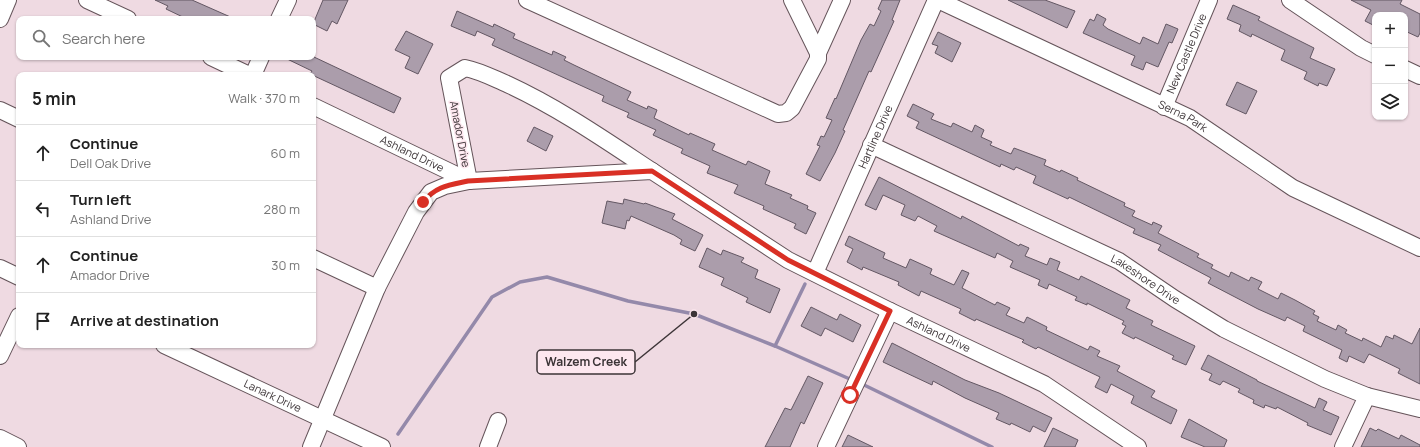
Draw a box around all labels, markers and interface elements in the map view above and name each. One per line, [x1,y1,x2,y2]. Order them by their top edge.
street label: New Castle Drive [1163,10,1210,96]
map controls [1372,12,1408,120]
button: + [1372,12,1408,48]
search box [16,16,316,60]
icon: search [30,27,52,49]
text: Search here [62,28,145,49]
button: − [1372,48,1408,84]
button: layers [1372,84,1408,120]
text: 5 min [32,87,76,110]
text: Walk · 370 m [228,89,300,107]
street label: Serna Park [1156,96,1211,135]
street label: Amador Drive [447,99,474,169]
street label: Hartline Drive [854,102,896,171]
street label: Ashland Drive [378,132,447,175]
text: Continue [70,133,138,154]
icon: ahead [32,142,54,164]
text: 60 m [270,144,300,162]
text: Dell Oak Drive [70,154,151,172]
text: Turn left [70,189,132,210]
route end [414,193,432,211]
icon: left [32,198,54,220]
text: 280 m [263,200,300,218]
text: Ashland Drive [70,210,151,228]
text: Continue [70,245,138,266]
street label: Lakeshore Drive [1109,250,1184,308]
icon: ahead [32,254,54,276]
text: 30 m [271,256,300,274]
text: Amador Drive [70,266,150,284]
icon: arrive [32,310,54,332]
text: Arrive at destination [70,310,219,331]
street label: Ashland Drive [904,312,974,355]
callout: Walzem Creek [537,350,635,374]
text: Walzem Creek [545,353,628,370]
street label: Lanark Drive [242,376,305,416]
route start [841,386,859,404]

